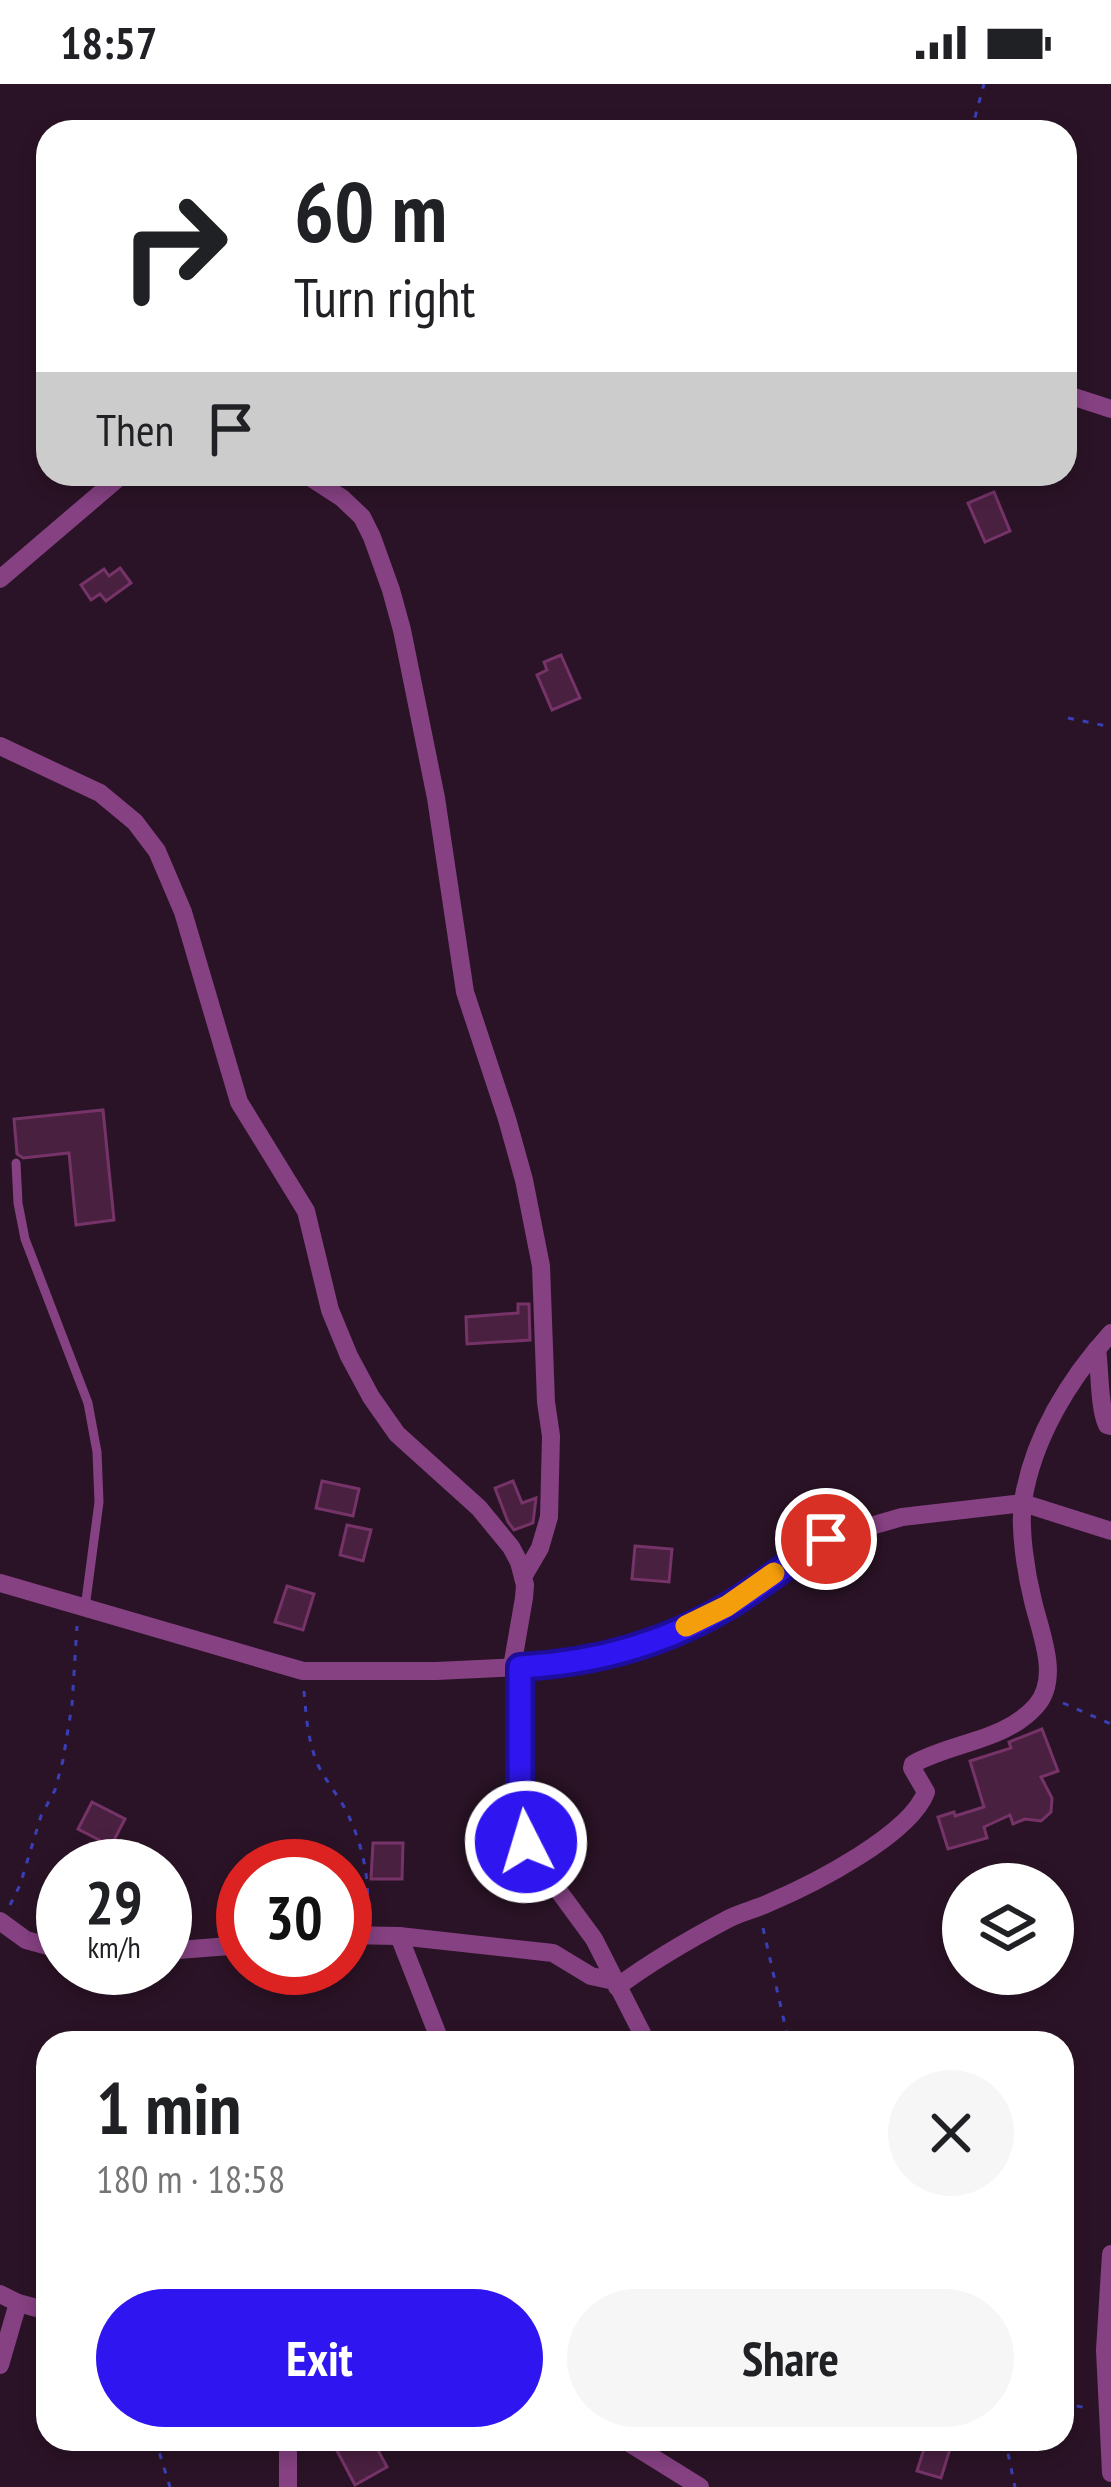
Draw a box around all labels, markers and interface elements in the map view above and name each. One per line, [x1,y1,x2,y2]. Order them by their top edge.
text: 18:57 [60,13,157,71]
text: 60 m [294,156,447,265]
icon: right [96,168,252,324]
text: Turn right [294,262,475,332]
icon: arrive [198,396,264,462]
text: Then [96,400,174,458]
pin [775,1488,877,1590]
icon: arrive [793,1506,859,1572]
position arrow [463,1779,589,1905]
speed limit sign: 30 [216,1839,372,1995]
text: 29 [85,1863,143,1941]
map controls [942,1863,1074,1995]
button: layers [942,1863,1074,1995]
text: km/h [87,1927,141,1966]
text: 1 min [96,2061,241,2154]
button: close [888,2070,1014,2196]
text: 180 m · 18:58 [96,2153,285,2204]
button: Exit [96,2289,543,2427]
button: Share [567,2289,1014,2427]

